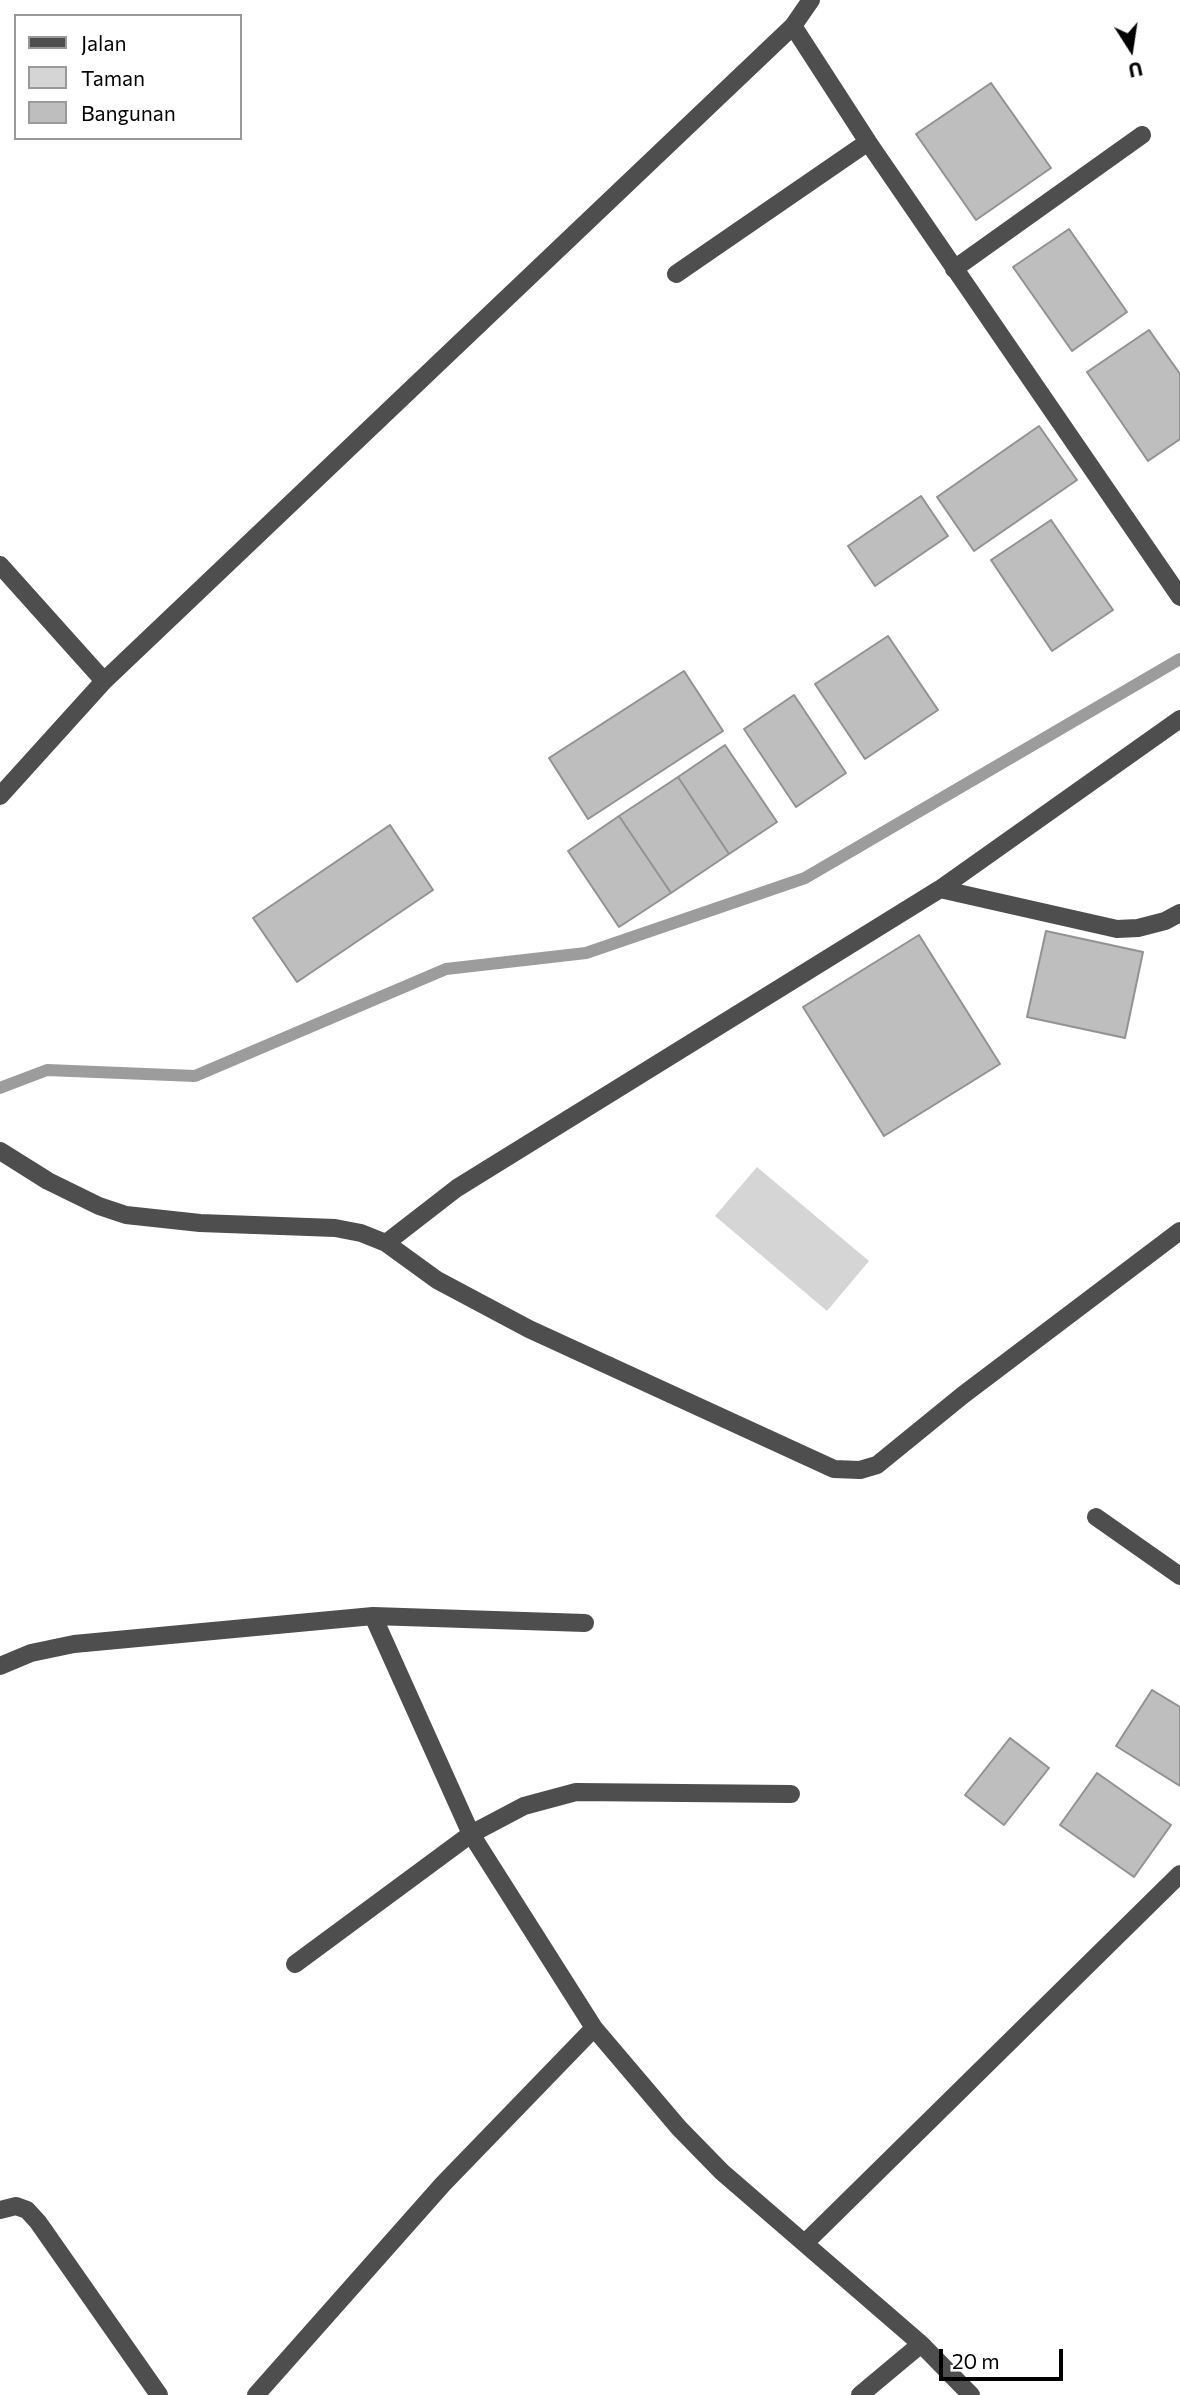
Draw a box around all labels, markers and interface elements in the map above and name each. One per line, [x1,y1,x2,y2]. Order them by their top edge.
legend [14,14,242,140]
north arrow [1096,14,1166,84]
text: Jalan [81,30,126,55]
text: U [1126,57,1145,83]
text: Taman [81,65,145,90]
text: Bangunan [81,100,176,125]
scale bar [942,2336,1066,2380]
text: 20 m [952,2348,1000,2373]

